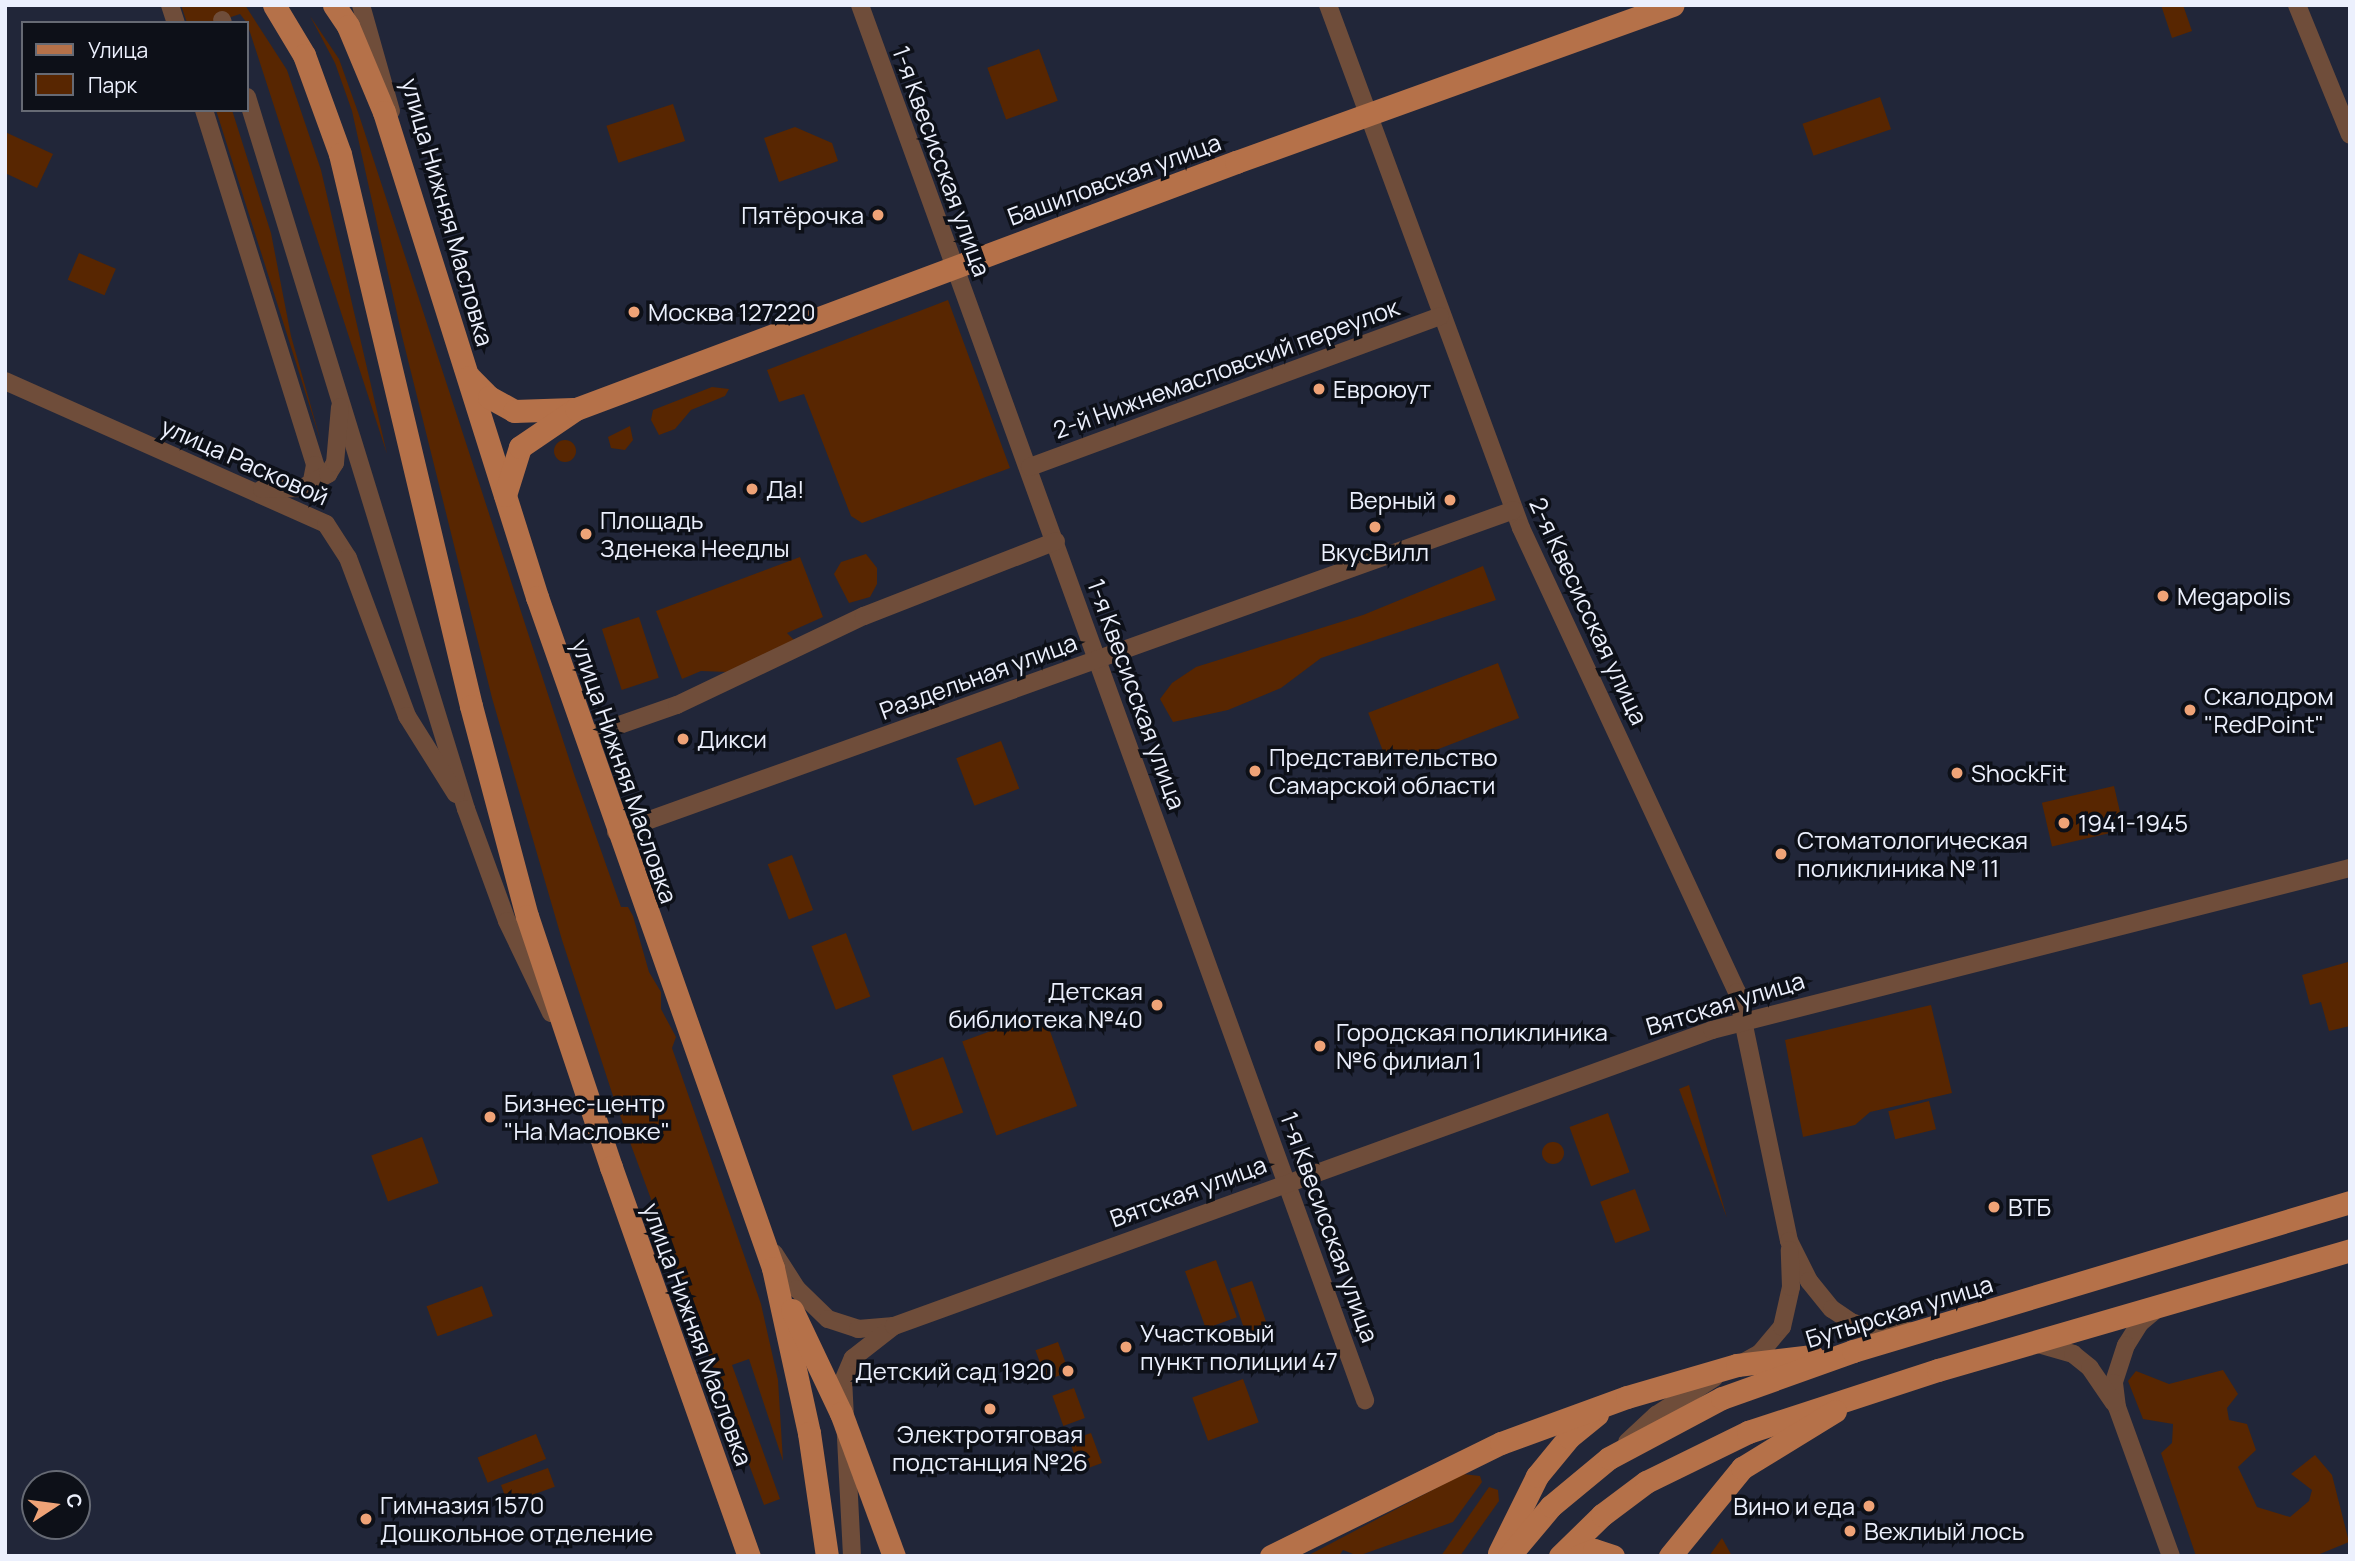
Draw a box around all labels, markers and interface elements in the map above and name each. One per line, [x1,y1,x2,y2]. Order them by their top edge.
legend [21,21,248,112]
text: Улица [88,36,148,64]
street label: 1-я Квесисская улица [887,42,997,280]
text: Парк [88,71,137,99]
street label: улица Нижняя Масловка [396,75,500,349]
street label: Башиловская улица [1003,127,1225,231]
place label: Пятёрочка [741,201,864,229]
marker: Пятёрочка [870,207,886,223]
street label: 2-й Нижнемасловский переулок [1049,292,1403,444]
place label: Москва 127220 [648,298,816,326]
marker: Москва 127220 [626,304,642,320]
place label: Евроюут [1333,375,1431,403]
marker: Евроюут [1311,381,1327,397]
street label: улица Расковой [157,411,333,511]
place label: Да! [766,475,805,503]
marker: Да! [744,481,760,497]
place label: Верный [1349,486,1436,514]
marker: Верный [1442,492,1458,508]
street label: 2-я Квесисская улица [1524,493,1654,729]
place label: Площадь Зденека Неедлы [600,506,790,562]
marker: ВкусВилл [1367,519,1383,535]
marker: Площадь Зденека Неедлы [578,526,594,542]
place label: ВкусВилл [1321,538,1429,566]
street label: 1-я Квесисская улица [1082,575,1192,813]
place label: Megapolis [2177,582,2291,610]
marker: Megapolis [2155,588,2171,604]
street label: Раздельная улица [875,627,1081,725]
street label: улица Нижняя Масловка [566,635,684,907]
place label: Скалодром "RedPoint" [2204,682,2334,738]
marker: Скалодром "RedPoint" [2182,702,2198,718]
place label: Дикси [697,725,767,753]
marker: Дикси [675,731,691,747]
place label: Представительство Самарской области [1269,743,1498,799]
place label: ShockFit [1971,759,2067,787]
marker: Представительство Самарской области [1247,763,1263,779]
marker: ShockFit [1949,765,1965,781]
place label: 1941-1945 [2078,809,2188,837]
marker: 1941-1945 [2056,815,2072,831]
place label: Стоматологическая поликлиника № 11 [1797,826,2028,882]
marker: Стоматологическая поликлиника № 11 [1771,844,1791,864]
street label: Вятская улица [1642,965,1808,1041]
place label: Детская библиотека №40 [948,977,1143,1033]
marker: Детская библиотека №40 [1149,997,1165,1013]
place label: Городская поликлиника №6 филиал 1 [1336,1018,1608,1074]
marker: Городская поликлиника №6 филиал 1 [1310,1036,1330,1056]
place label: Бизнес-центр "На Масловке" [504,1089,670,1145]
street label: 1-я Квесисская улица [1275,1108,1385,1346]
marker: Бизнес-центр "На Масловке" [482,1109,498,1125]
street label: Вятская улица [1106,1149,1270,1233]
place label: ВТБ [2008,1193,2051,1221]
street label: улица Нижняя Масловка [637,1199,759,1469]
marker: ВТБ [1986,1199,2002,1215]
street label: Бутырская улица [1802,1269,1996,1353]
place label: Участковый пункт полиции 47 [1140,1319,1338,1375]
marker: Участковый пункт полиции 47 [1118,1339,1134,1355]
place label: Детский сад 1920 [855,1357,1054,1385]
marker: Детский сад 1920 [1060,1363,1076,1379]
marker: Электротяговая подстанция №26 [982,1401,998,1417]
place label: Электротяговая подстанция №26 [892,1420,1088,1476]
north arrow [21,1470,91,1540]
text: С [60,1491,89,1510]
place label: Гимназия 1570 Дошкольное отделение [380,1491,653,1547]
place label: Вино и еда [1733,1492,1855,1520]
marker: Вино и еда [1861,1498,1877,1514]
marker: Гимназия 1570 Дошкольное отделение [358,1511,374,1527]
place label: Вежлиый лось [1864,1517,2025,1545]
marker: Вежлиый лось [1842,1523,1858,1539]

